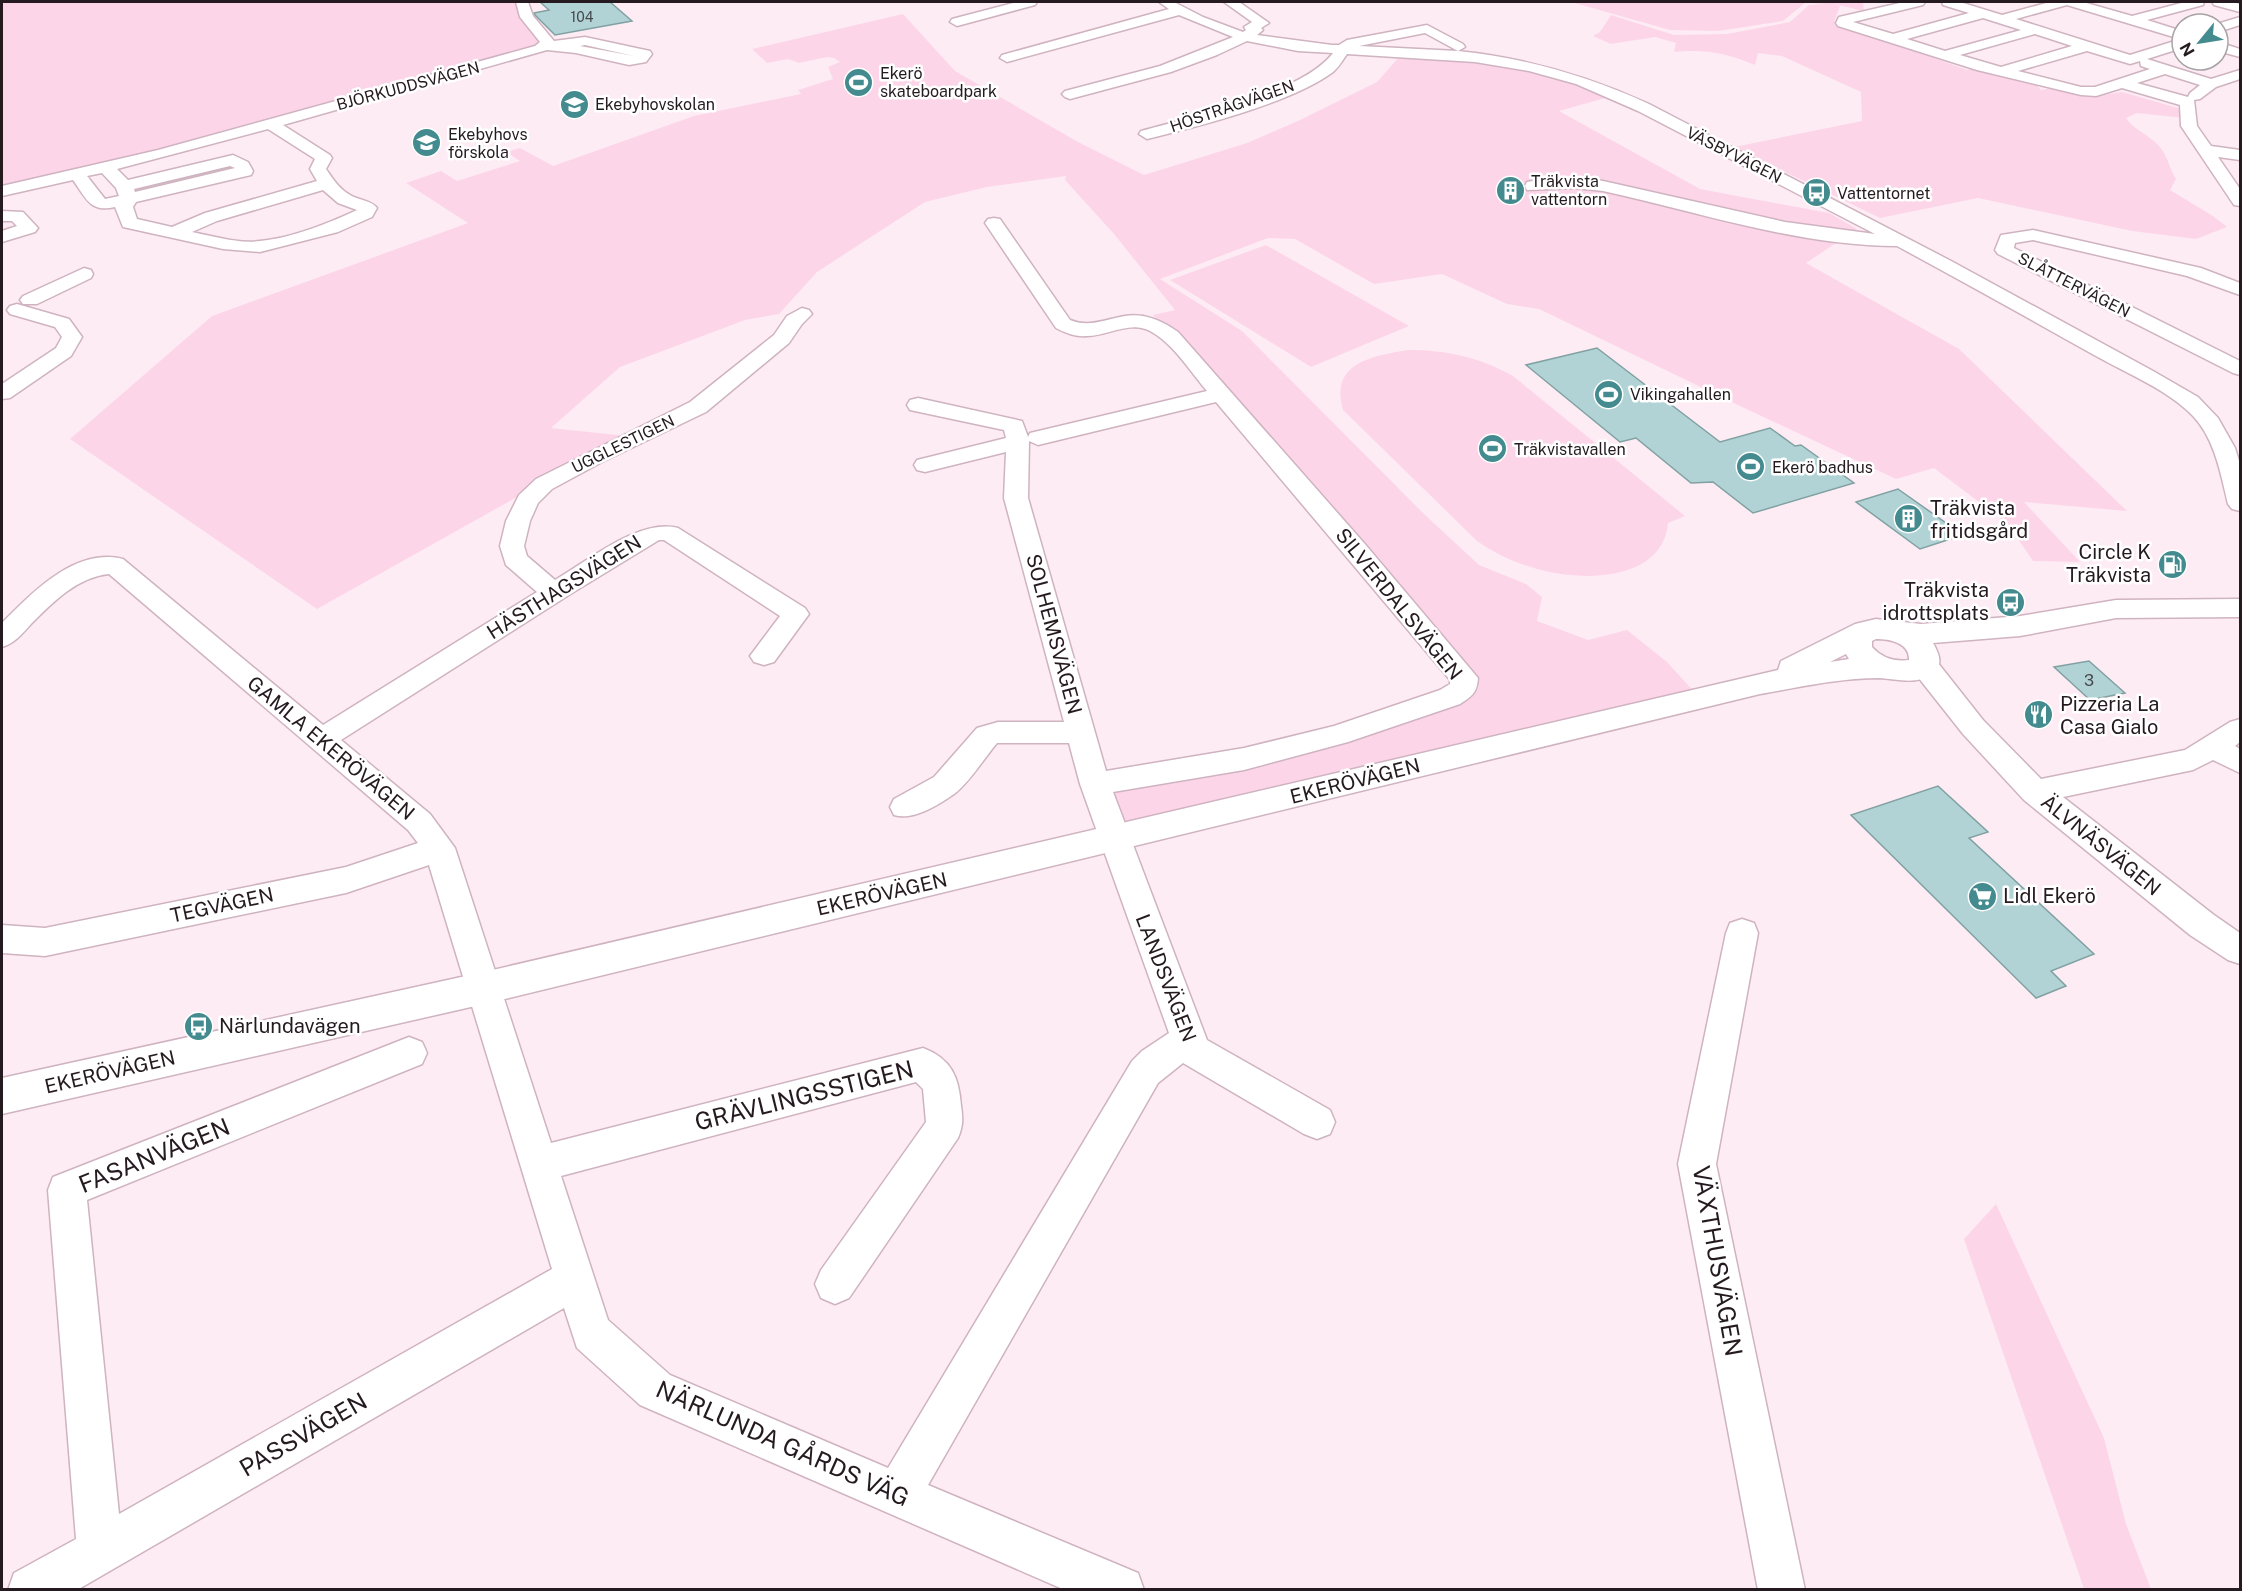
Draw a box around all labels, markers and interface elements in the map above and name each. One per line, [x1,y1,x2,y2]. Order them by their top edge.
house number: 104 [570,9,594,25]
north arrow [2170,12,2230,72]
text: N [2176,39,2199,59]
street label: BJÖRKUDDSVÄGEN [334,57,482,114]
place label: Ekerö skateboardpark [880,64,997,101]
sports icon: Ekerö skateboardpark [843,66,875,98]
street label: HÖSTRÅGVÄGEN [1167,74,1297,136]
school or university icon: Ekebyhovskolan [558,88,590,120]
place label: Ekebyhovskolan [595,95,715,114]
street label: VÄSBYVÄGEN [1683,122,1785,187]
place label: Ekebyhovs förskola [448,125,528,162]
school or university icon: Ekebyhovs förskola [411,127,443,159]
place label: Träkvista vattentorn [1531,172,1607,209]
building icon: Träkvista vattentorn [1494,174,1526,206]
bus stop icon: Vattentornet [1800,177,1832,209]
place label: Vattentornet [1837,184,1930,203]
street label: SLÅTTERVÄGEN [2015,247,2134,321]
sports icon: Vikingahallen [1593,378,1625,410]
place label: Vikingahallen [1630,385,1731,404]
street label: UGGLESTIGEN [568,411,678,477]
sports icon: Träkvistavallen [1477,433,1509,465]
place label: Träkvistavallen [1514,440,1626,459]
sports icon: Ekerö badhus [1735,451,1767,483]
place label: Ekerö badhus [1772,458,1873,477]
place label: Träkvista fritidsgård [1930,496,2028,543]
building icon: Träkvista fritidsgård [1893,503,1925,535]
street label: SILVERDALSVÄGEN [1330,523,1468,685]
street label: HÄSTHAGSVÄGEN [482,530,646,644]
place label: Circle K Träkvista [2066,540,2151,587]
fuel station icon: Circle K Träkvista [2156,548,2188,580]
street label: SOLHEMSVÄGEN [1021,551,1087,717]
place label: Träkvista idrottsplats [1882,578,1989,625]
bus stop icon: Träkvista idrottsplats [1994,586,2026,618]
street label: GAMLA EKERÖVÄGEN [242,670,420,825]
house number: 3 [2084,671,2094,690]
place label: Pizzeria La Casa Gialo [2060,692,2159,739]
restaurant icon: Pizzeria La Casa Gialo [2023,699,2055,731]
street label: EKERÖVÄGEN [1287,752,1423,809]
street label: ÄLVNÄSVÄGEN [2036,789,2166,901]
street label: EKERÖVÄGEN [814,866,950,921]
supermarket icon: Lidl Ekerö [1966,880,1998,912]
street label: TEGVÄGEN [168,882,276,928]
place label: Lidl Ekerö [2003,884,2096,908]
street label: LANDSVÄGEN [1131,911,1201,1045]
bus stop icon: Närlundavägen [182,1010,214,1042]
place label: Närlundavägen [219,1014,360,1038]
street label: EKERÖVÄGEN [42,1044,178,1099]
street label: GRÄVLINGSSTIGEN [692,1054,916,1136]
street label: FASANVÄGEN [74,1112,234,1198]
street label: VÄXTHUSVÄGEN [1687,1164,1749,1358]
street label: NÄRLUNDA GÅRDS VÄG [652,1373,914,1512]
street label: PASSVÄGEN [234,1386,372,1482]

